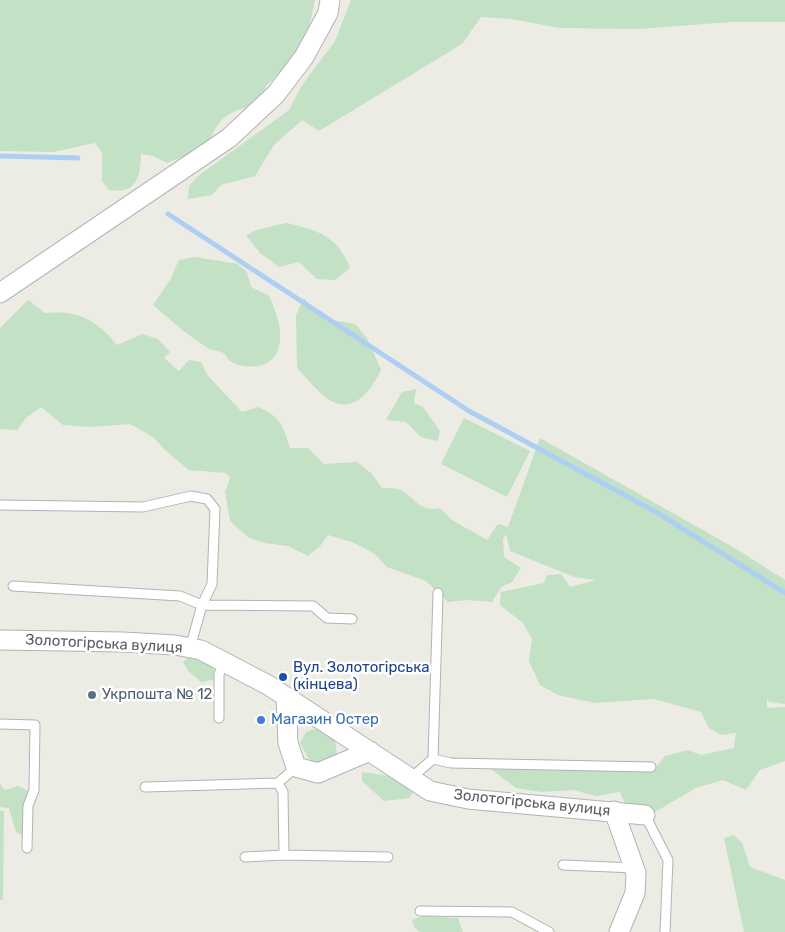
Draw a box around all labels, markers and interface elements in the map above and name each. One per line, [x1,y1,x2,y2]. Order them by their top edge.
street label: Золотогірська вулиця [25,631,183,657]
place label: Вул. Золотогірська (кінцева) [293,659,429,694]
marker: Вул. Золотогірська (кінцева) [277,671,289,683]
place label: Укрпошта № 12 [102,686,212,704]
marker: Укрпошта № 12 [86,689,98,701]
place label: Магазин Остер [271,711,379,729]
marker: Магазин Остер [255,714,267,726]
street label: Золотогірська вулиця [453,786,611,820]

